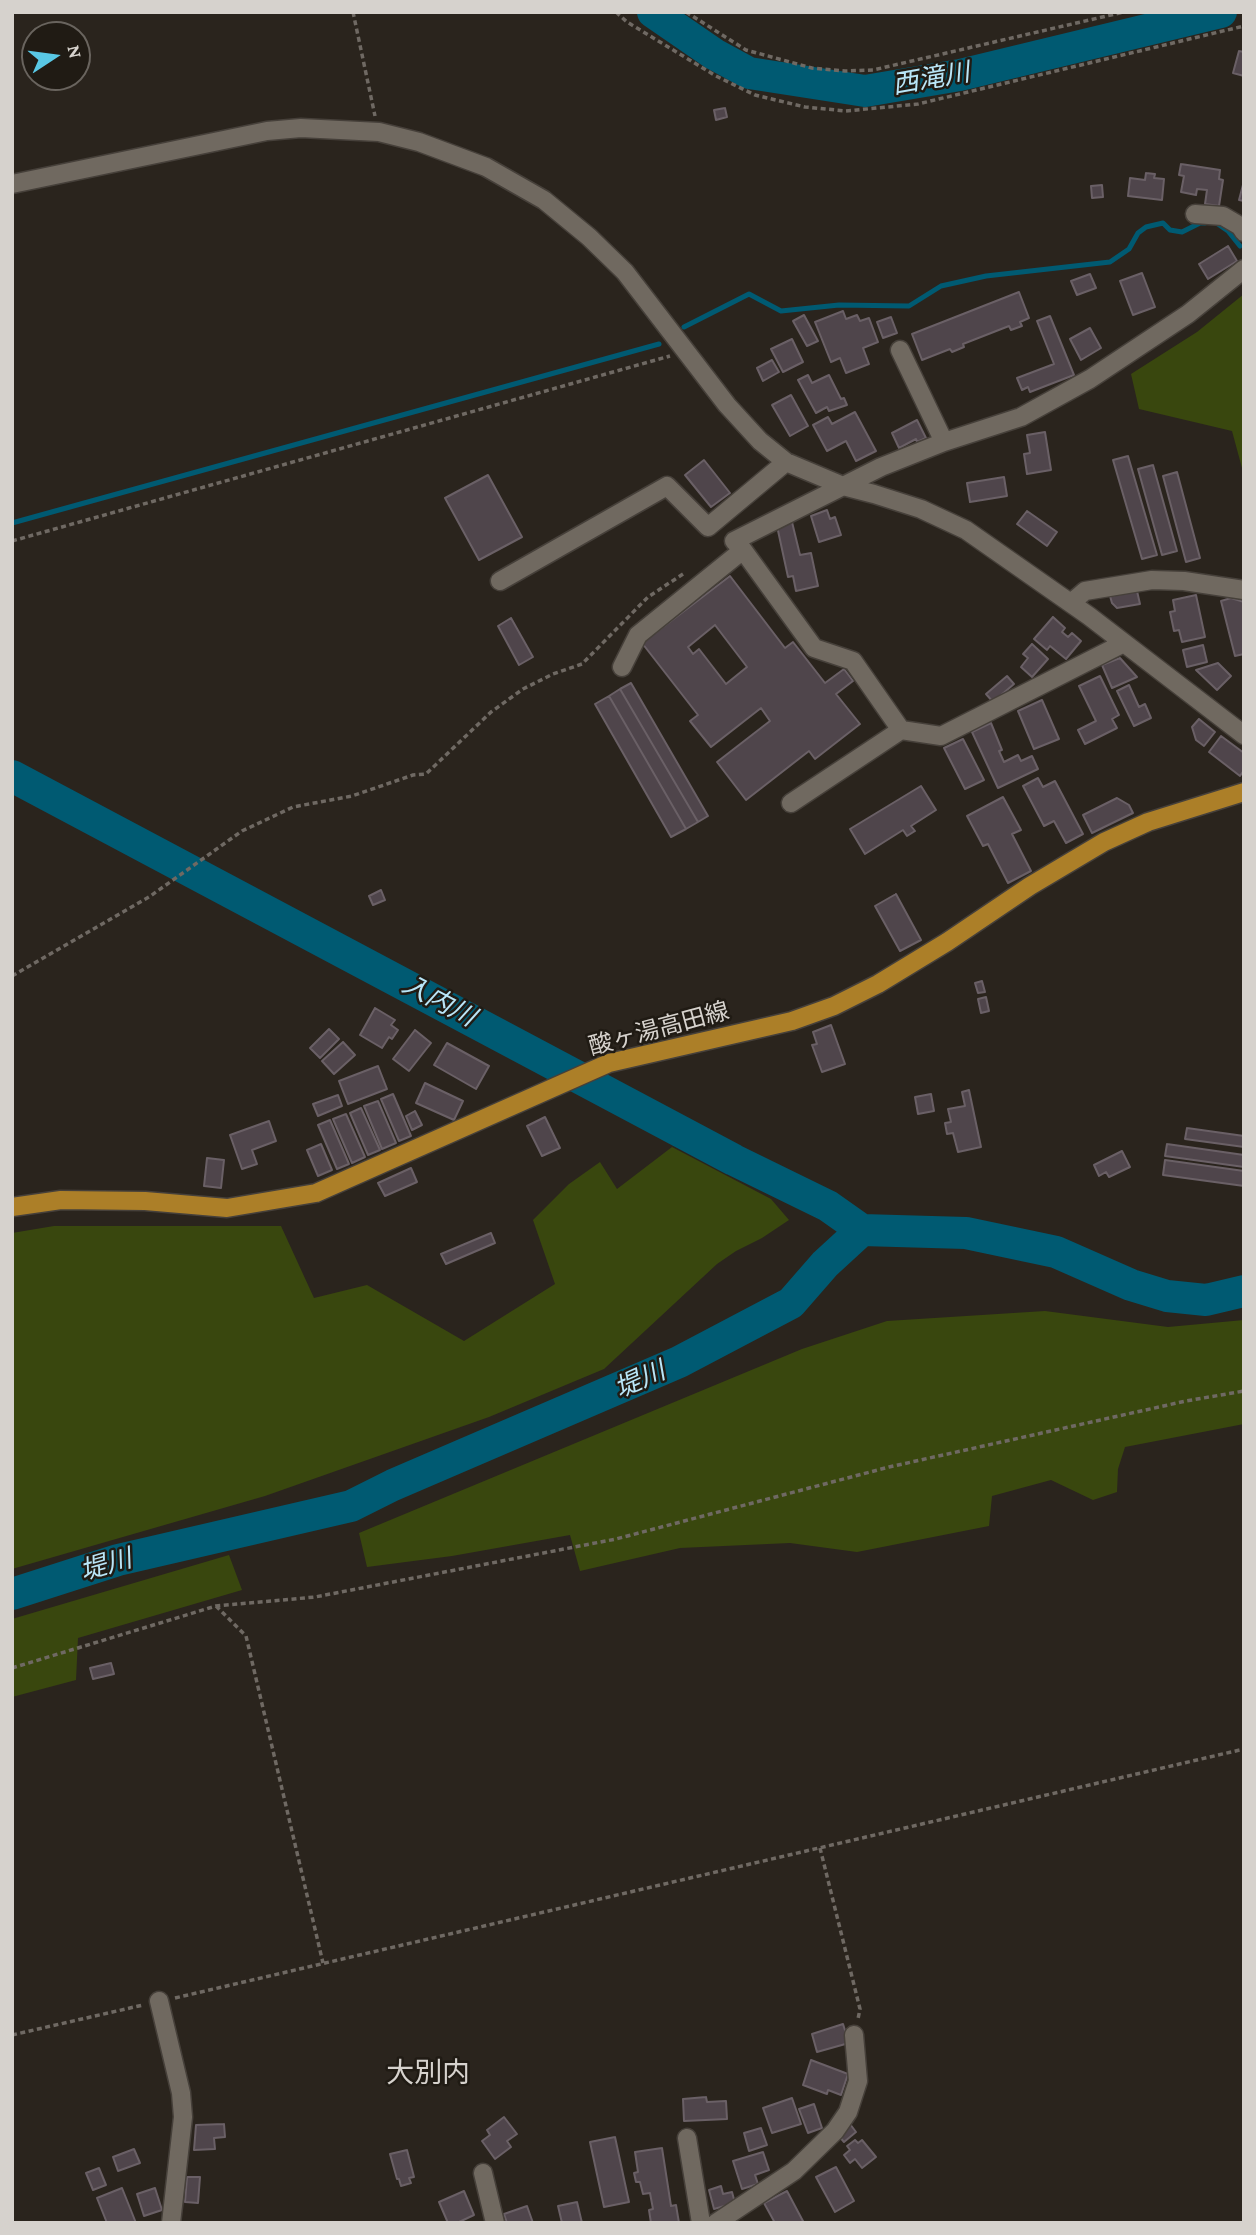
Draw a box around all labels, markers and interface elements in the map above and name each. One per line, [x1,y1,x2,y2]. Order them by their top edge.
north arrow [21,21,91,91]
text: N [63,43,87,60]
water label: 西滝川 [890,57,972,101]
water label: 入内川 [397,969,481,1033]
street label: 酸ヶ湯高田線 [586,996,732,1062]
water label: 堤川 [610,1355,670,1405]
water label: 堤川 [77,1543,135,1587]
district label: 大別内 [386,2056,470,2090]

